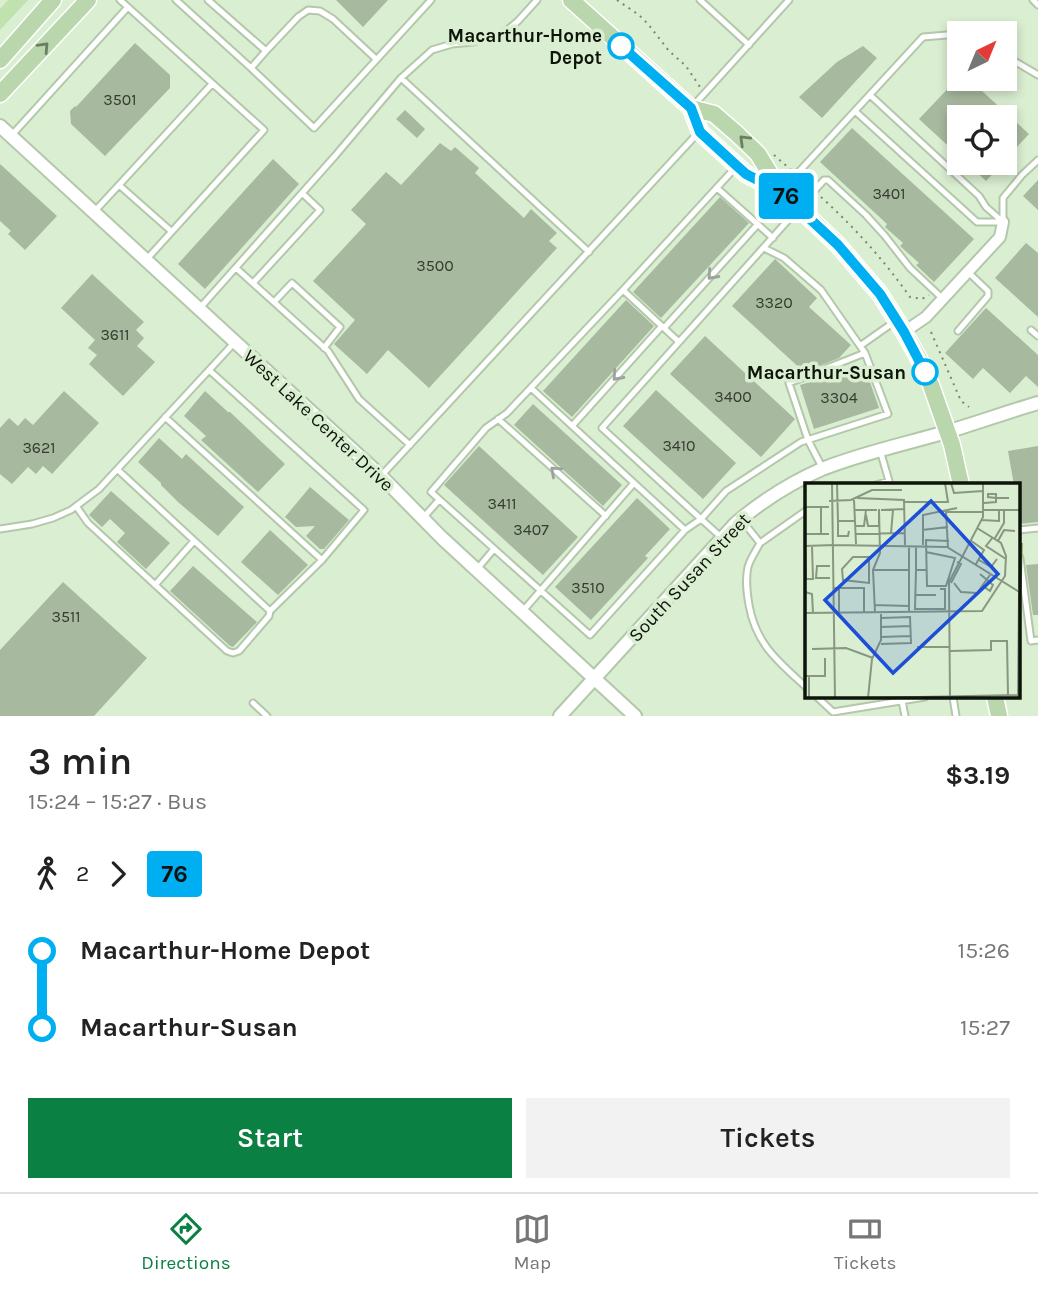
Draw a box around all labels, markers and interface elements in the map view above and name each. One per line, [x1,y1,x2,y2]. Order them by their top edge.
north arrow [947,21,1017,91]
map controls [947,21,1017,175]
place label: Macarthur-Home Depot [448,25,602,69]
marker: Macarthur-Home Depot [608,33,634,59]
one-way arrow [35,42,48,55]
house number: 3501 [103,90,137,109]
button: locate [947,105,1017,175]
one-way arrow [739,136,752,149]
line badge: 76 [754,173,818,219]
text: 76 [773,182,799,210]
house number: 3401 [872,184,906,203]
house number: 3500 [416,256,454,275]
one-way arrow [708,267,720,280]
house number: 3320 [755,293,793,312]
house number: 3611 [100,325,130,344]
street label: West Lake Center Drive [239,345,398,496]
marker: Macarthur-Susan [912,359,938,385]
place label: Macarthur-Susan [747,362,906,384]
one-way arrow [613,368,626,381]
house number: 3400 [714,387,752,406]
house number: 3304 [820,388,858,407]
house number: 3410 [662,436,696,455]
house number: 3621 [22,438,56,457]
one-way arrow [550,466,563,479]
inset map [805,483,1020,698]
house number: 3411 [488,494,516,513]
street label: South Susan Street [624,509,755,647]
house number: 3407 [513,520,549,539]
house number: 3510 [571,578,605,597]
house number: 3511 [51,607,81,626]
text: 3 min [28,739,132,784]
text: $3.19 [945,760,1010,791]
text: 15:24 – 15:27 · Bus [28,788,207,815]
icon: walk [28,855,66,893]
icon: forward [99,855,137,893]
text: 2 [76,860,89,887]
text: 76 [161,860,188,888]
text: Macarthur-Home Depot [80,935,370,966]
text: 15:26 [958,937,1010,964]
text: Macarthur-Susan [80,1012,298,1043]
text: 15:27 [960,1014,1010,1041]
button: Start [28,1098,512,1178]
button: Tickets [526,1098,1010,1178]
tab: Directions [141,1210,231,1274]
tab: Map [513,1210,551,1274]
tab: Tickets [834,1210,897,1274]

